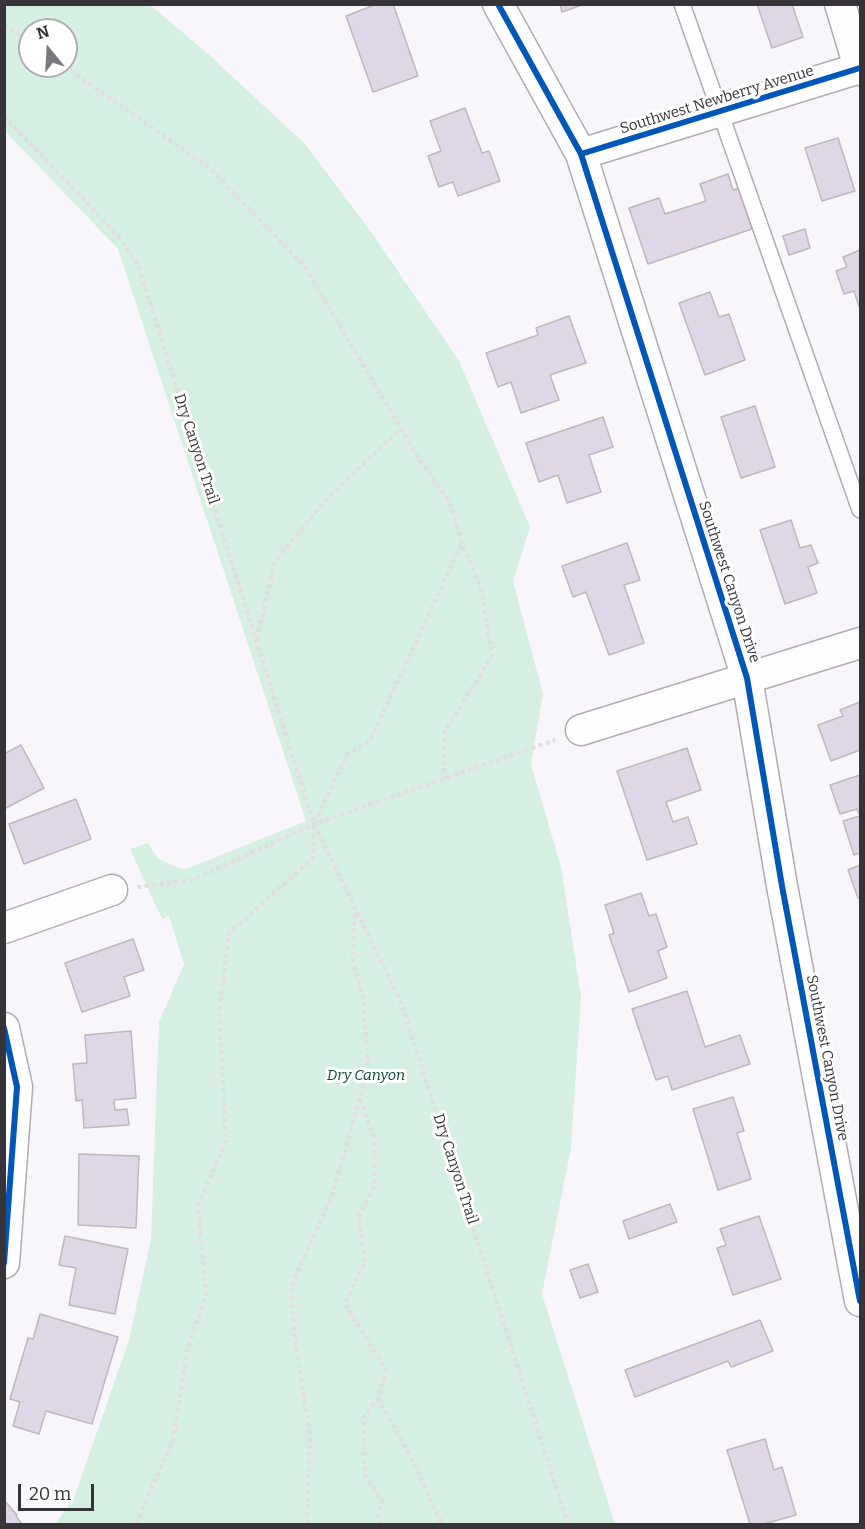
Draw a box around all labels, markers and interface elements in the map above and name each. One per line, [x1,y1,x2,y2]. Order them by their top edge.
north arrow [18,18,78,78]
text: N [34,21,52,43]
street label: Southwest Newberry Avenue [618,62,816,138]
street label: Dry Canyon Trail [170,391,222,507]
street label: Southwest Canyon Drive [694,499,764,665]
street label: Southwest Canyon Drive [802,973,852,1143]
park label: Dry Canyon [327,1067,405,1085]
street label: Dry Canyon Trail [429,1111,481,1227]
scale bar [21,1472,98,1510]
text: 20 m [29,1483,71,1505]

